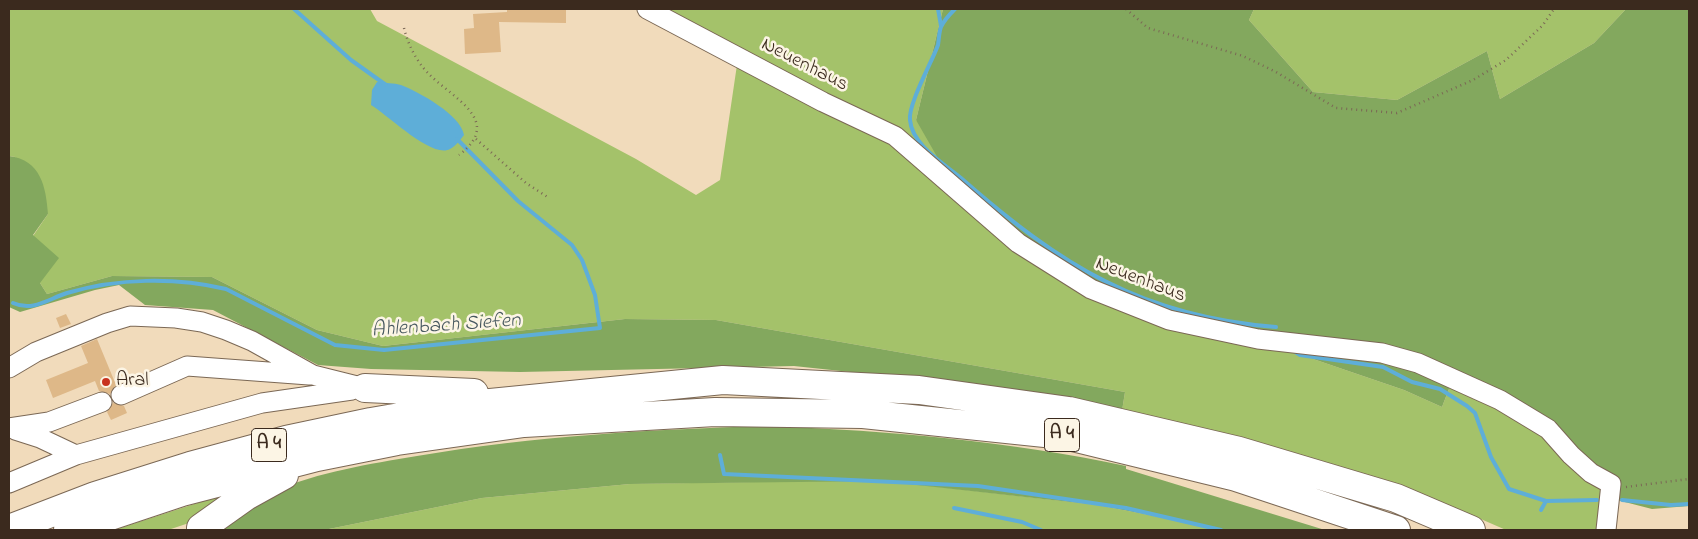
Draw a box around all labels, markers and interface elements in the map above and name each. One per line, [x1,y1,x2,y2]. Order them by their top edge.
street label: Neuenhaus [756,34,852,98]
street label: Neuenhaus [1092,253,1188,309]
water label: Ahlenbach Siefen [371,309,521,345]
place label: Aral [116,370,149,394]
marker: Aral [100,376,112,388]
road number: A 4 [1044,418,1080,452]
road number: A 4 [252,428,286,462]

